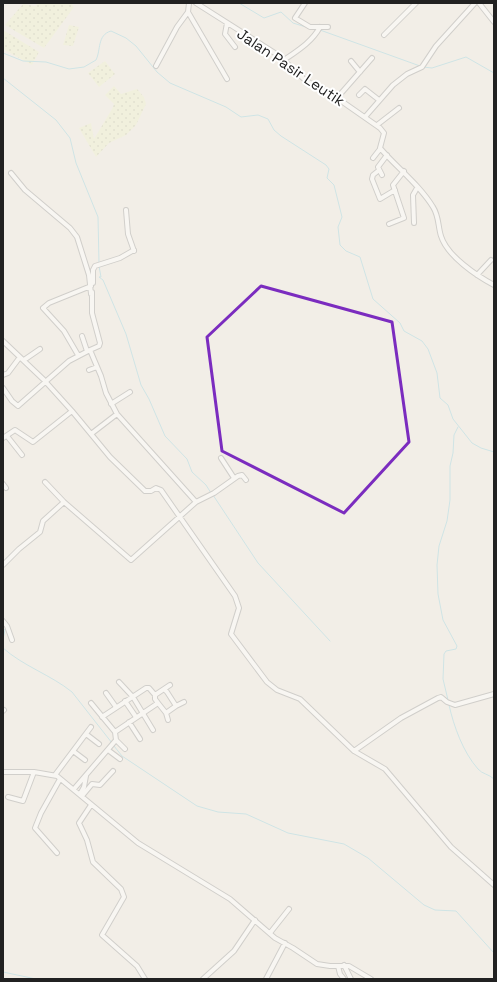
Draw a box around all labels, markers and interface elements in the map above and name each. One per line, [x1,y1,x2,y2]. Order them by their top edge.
street label: Jalan Pasir Leutik [234,24,348,110]

